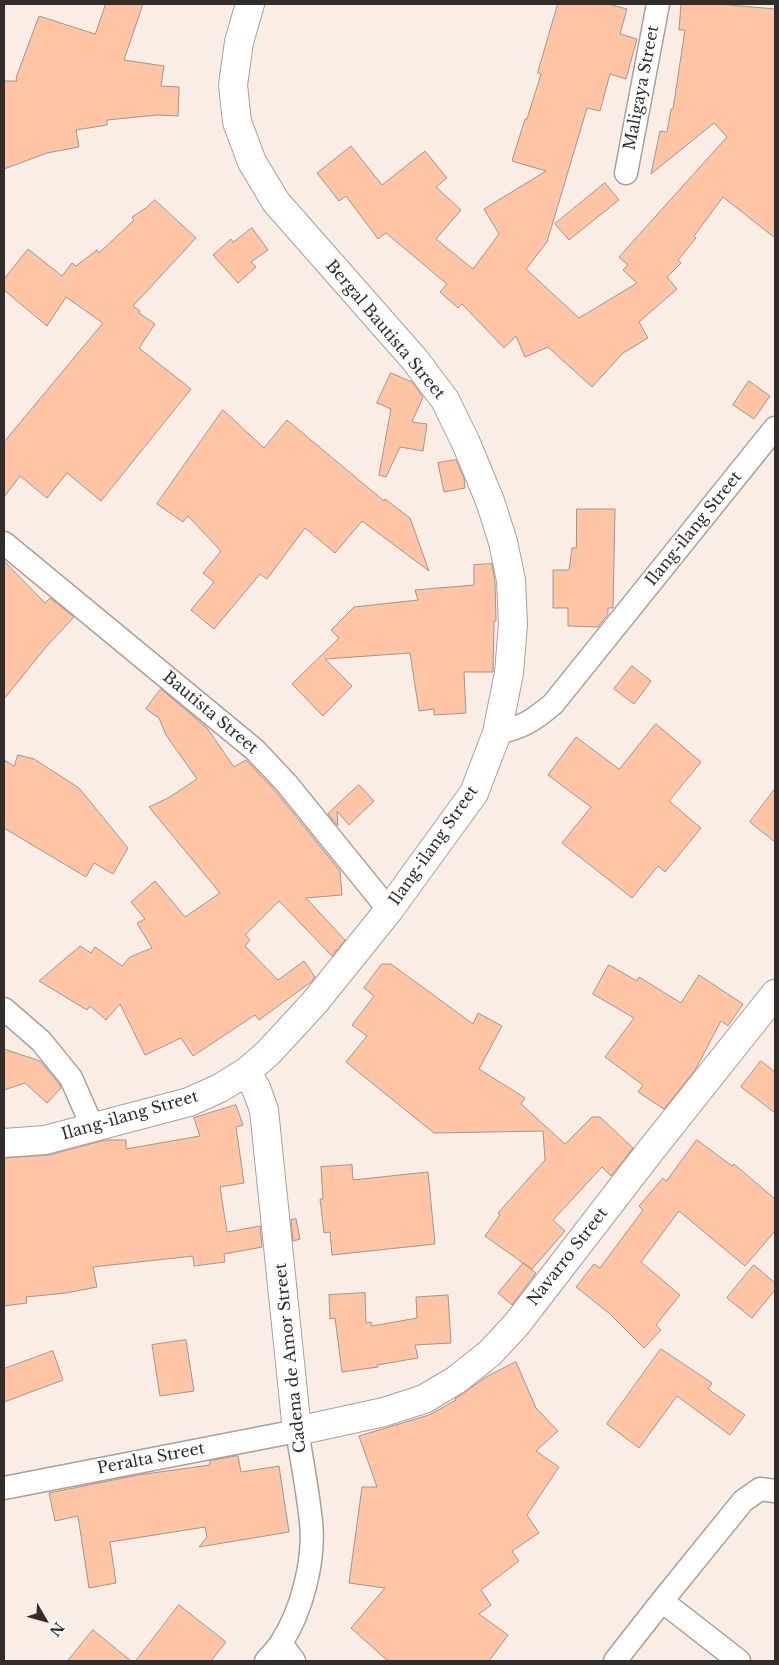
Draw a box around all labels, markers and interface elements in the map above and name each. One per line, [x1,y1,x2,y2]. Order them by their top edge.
street label: Maligaya Street [620,24,664,152]
street label: Bergal Bautista Street [321,257,449,403]
street label: Ilang-ilang Street [642,468,746,590]
street label: Bautista Street [159,668,261,758]
street label: Ilang-ilang Street [386,783,482,909]
street label: Ilang-ilang Street [59,1087,201,1145]
street label: Navarro Street [524,1204,612,1310]
street label: Cadena de Amor Street [271,1262,311,1454]
street label: Peralta Street [96,1439,206,1479]
north arrow [20,1595,70,1645]
text: N [46,1618,68,1640]

